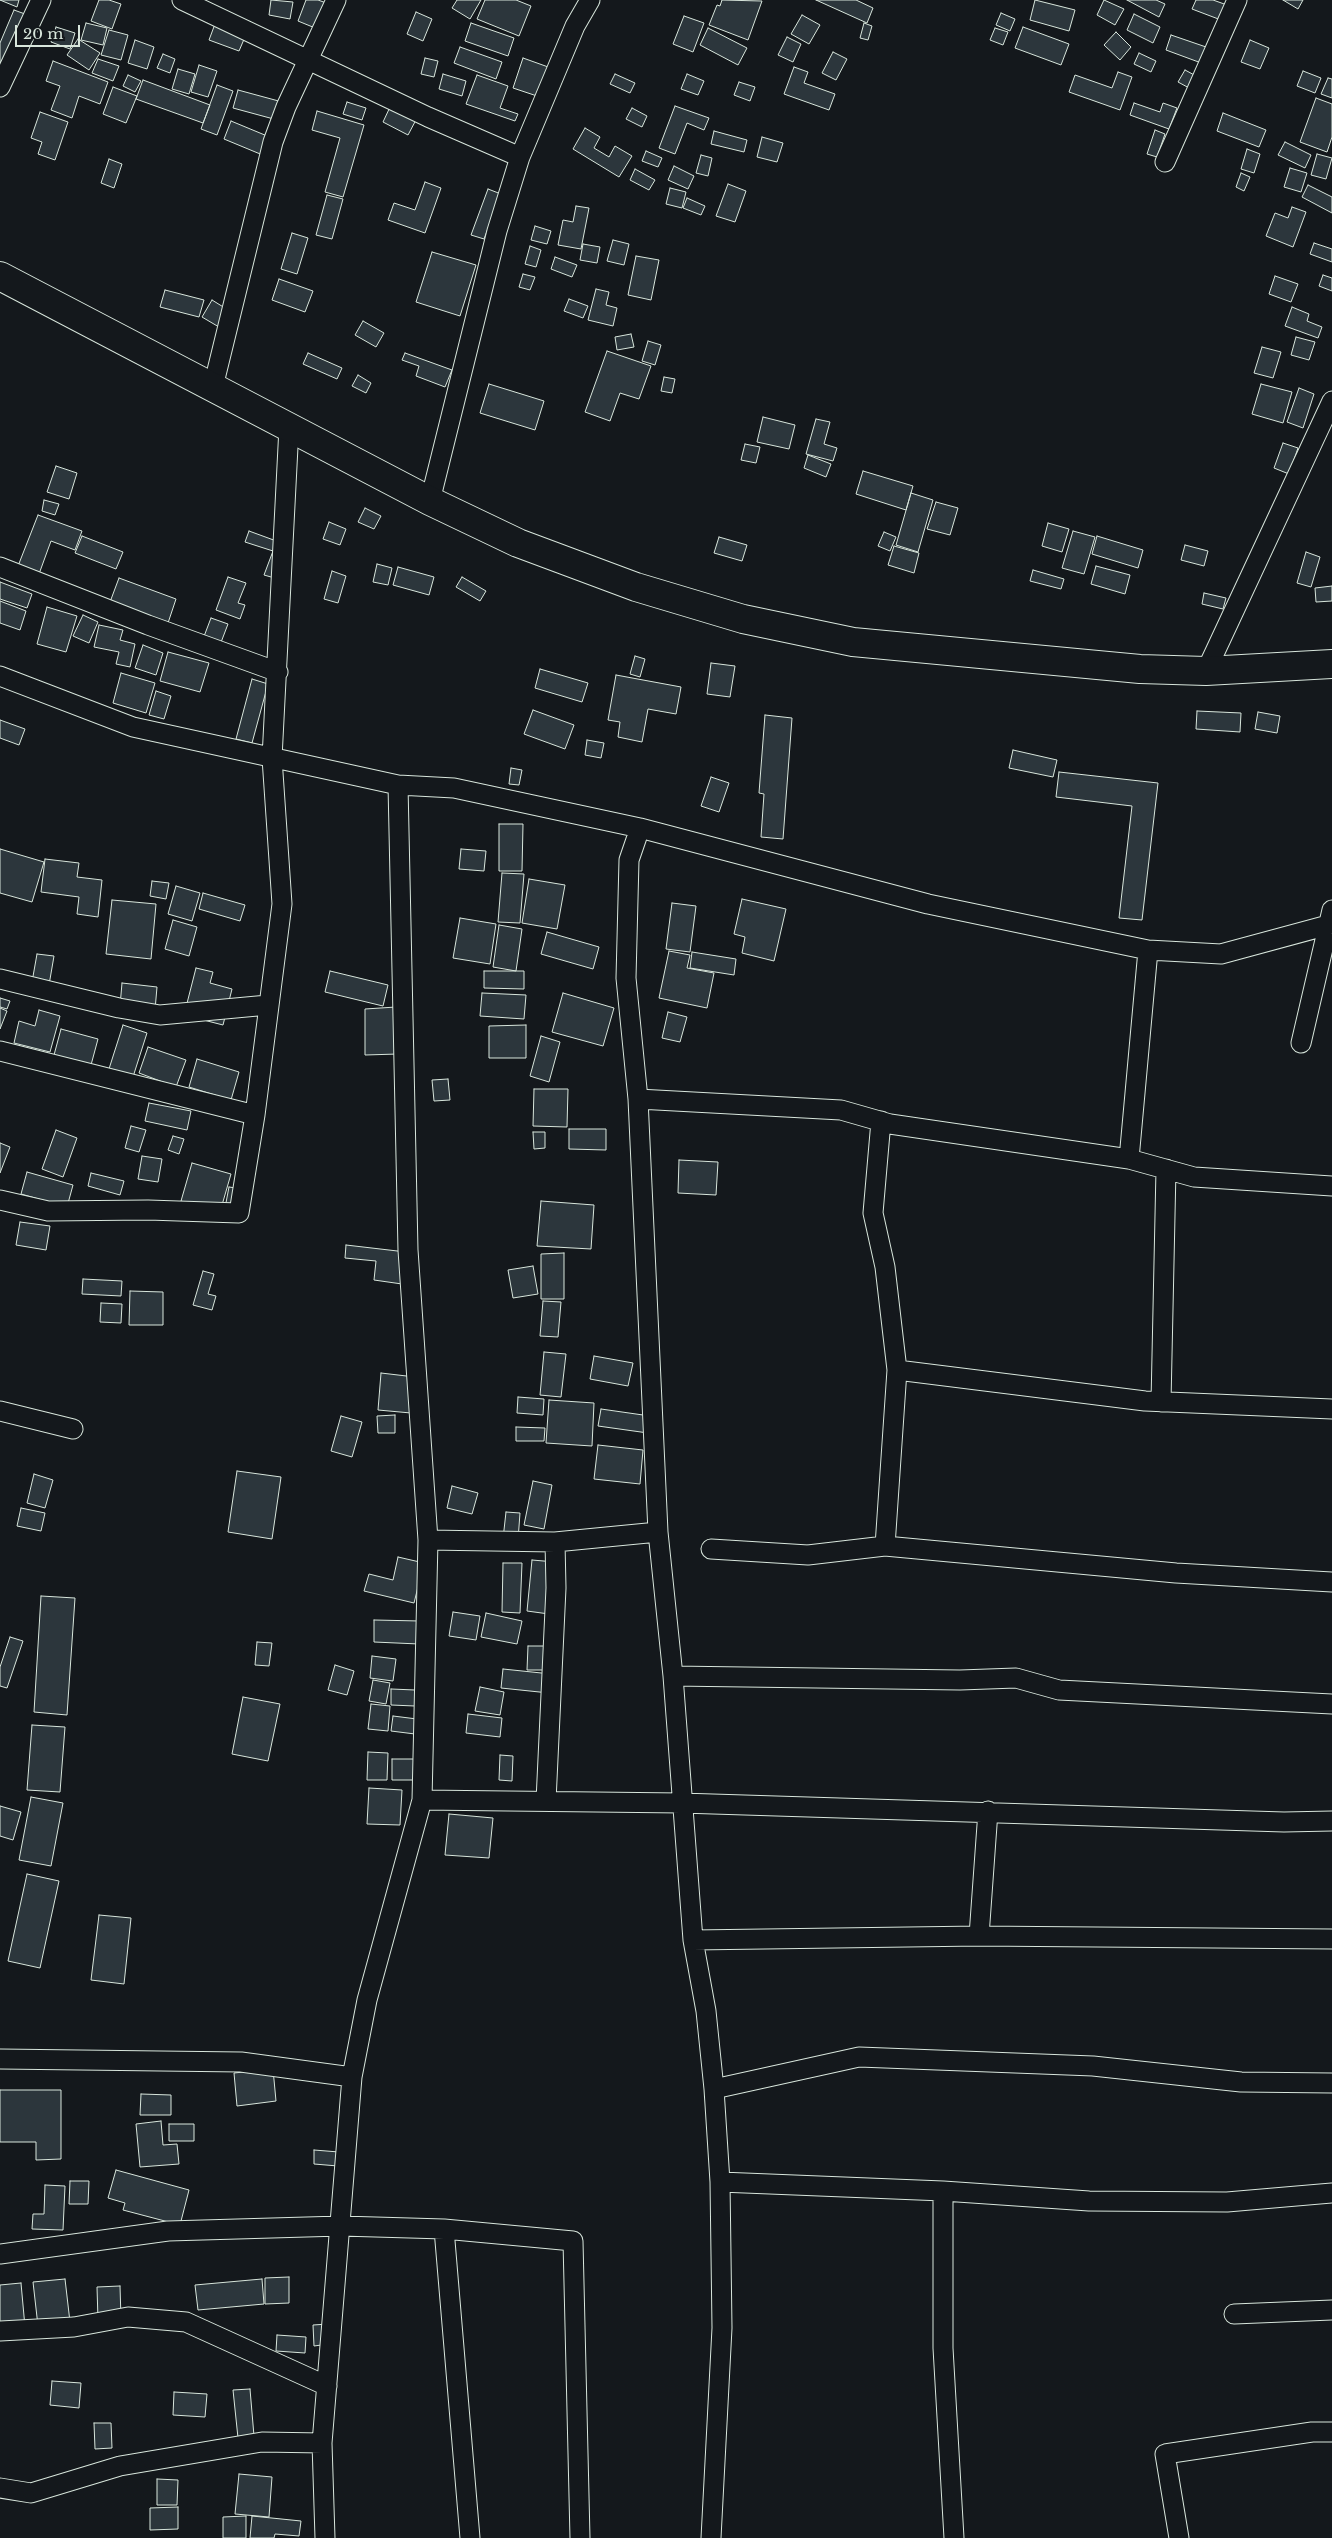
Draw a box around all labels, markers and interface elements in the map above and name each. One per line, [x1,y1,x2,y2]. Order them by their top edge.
scale bar [18,15,82,47]
text: 20 m [23,24,63,43]

